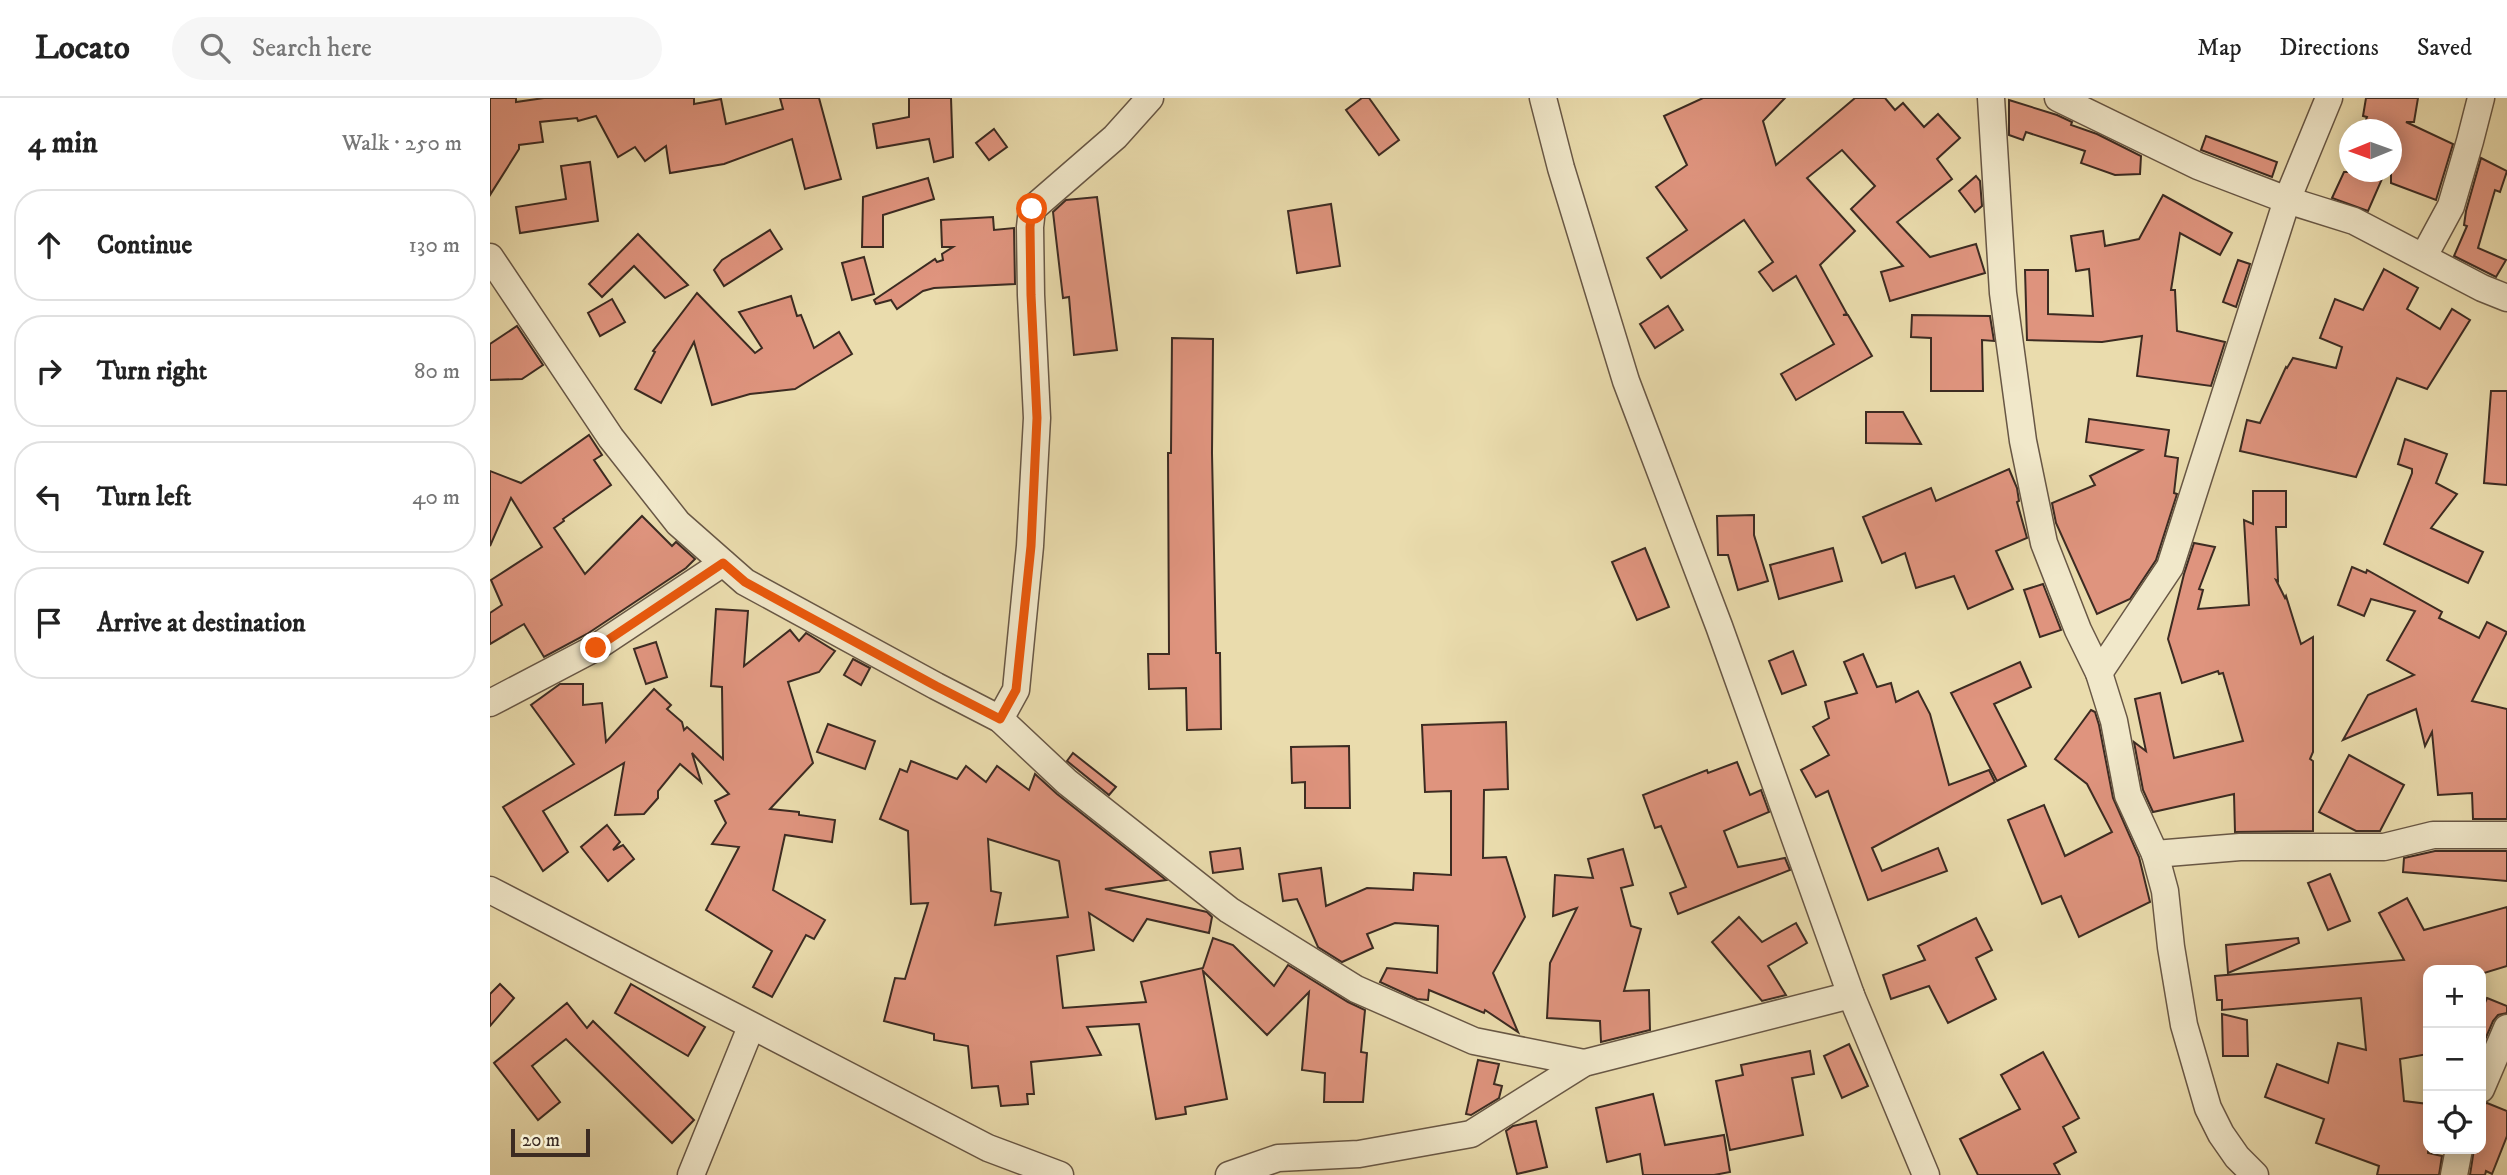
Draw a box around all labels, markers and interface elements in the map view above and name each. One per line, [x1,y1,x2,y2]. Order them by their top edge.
search box [172,17,662,80]
text: Locato [35,28,130,69]
icon: search [196,29,234,67]
text: Search here [252,32,372,65]
text: Map [2197,33,2242,63]
text: Directions [2280,33,2379,63]
text: Saved [2417,33,2472,63]
north arrow [2339,119,2402,182]
text: 4 min [28,125,98,162]
text: Walk · 250 m [342,129,462,158]
route start [1016,193,1047,224]
icon: ahead [30,226,68,264]
text: Continue [97,229,192,262]
text: 130 m [408,231,460,260]
icon: right [30,352,68,390]
text: Turn right [97,355,207,388]
text: 80 m [414,357,460,386]
icon: left [30,478,68,516]
text: Turn left [97,481,191,514]
text: 40 m [412,483,460,512]
icon: arrive [30,604,68,642]
text: Arrive at destination [97,607,306,640]
route end [580,632,611,663]
map controls [2423,965,2486,1154]
button: + [2423,965,2486,1028]
button: − [2423,1028,2486,1091]
button: locate [2423,1091,2486,1154]
scale bar [511,1126,590,1158]
text: 20 m [522,1129,560,1152]

